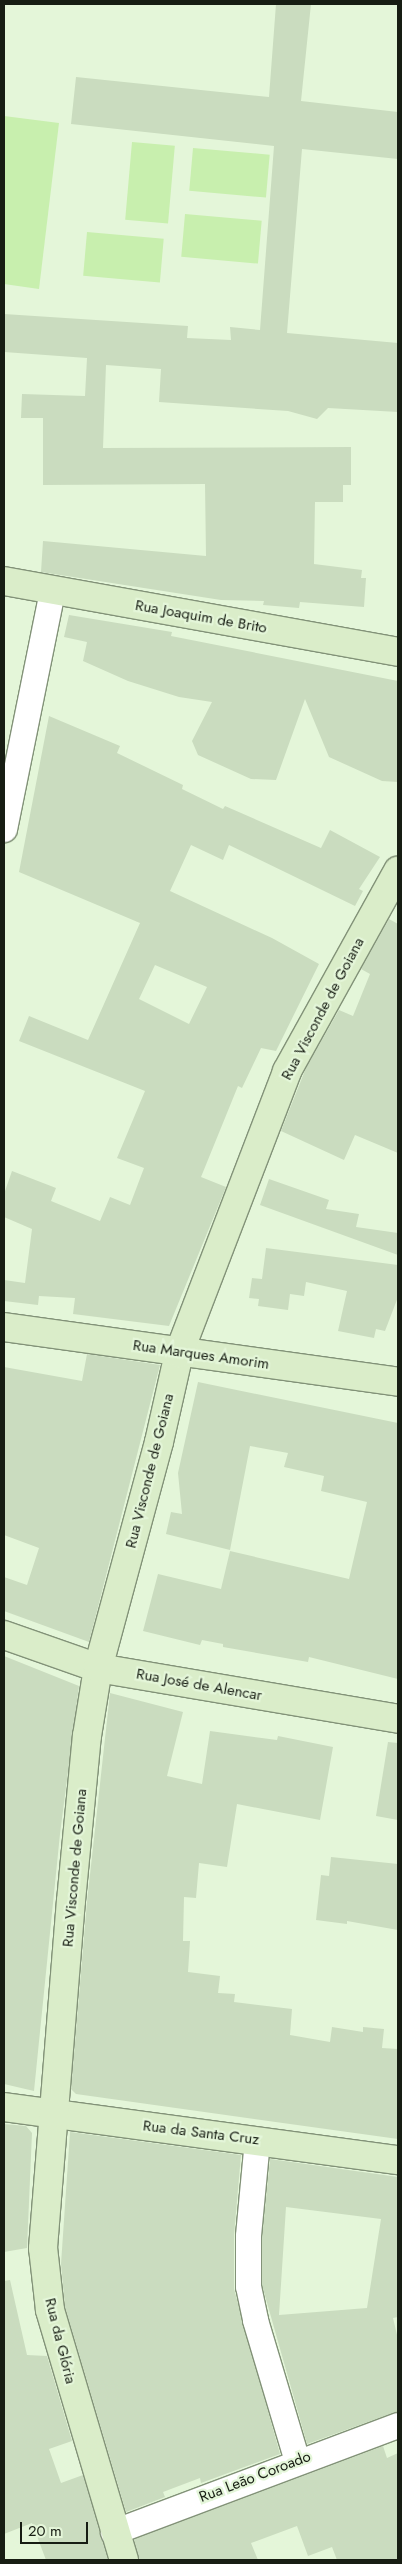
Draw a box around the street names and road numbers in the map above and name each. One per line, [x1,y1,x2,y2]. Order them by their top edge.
street label: Rua Joaquim de Brito [134,597,268,637]
street label: Rua Visconde de Goiana [278,935,368,1083]
street label: Rua Marques Amorim [132,1337,270,1373]
street label: Rua Visconde de Goiana [122,1392,178,1550]
street label: Rua José de Alencar [135,1665,263,1705]
street label: Rua Visconde de Goiana [59,1788,91,1948]
street label: Rua da Santa Cruz [142,2117,260,2149]
street label: Rua da Glória [41,2296,79,2386]
street label: Rua Leão Coroado [197,2447,313,2507]

